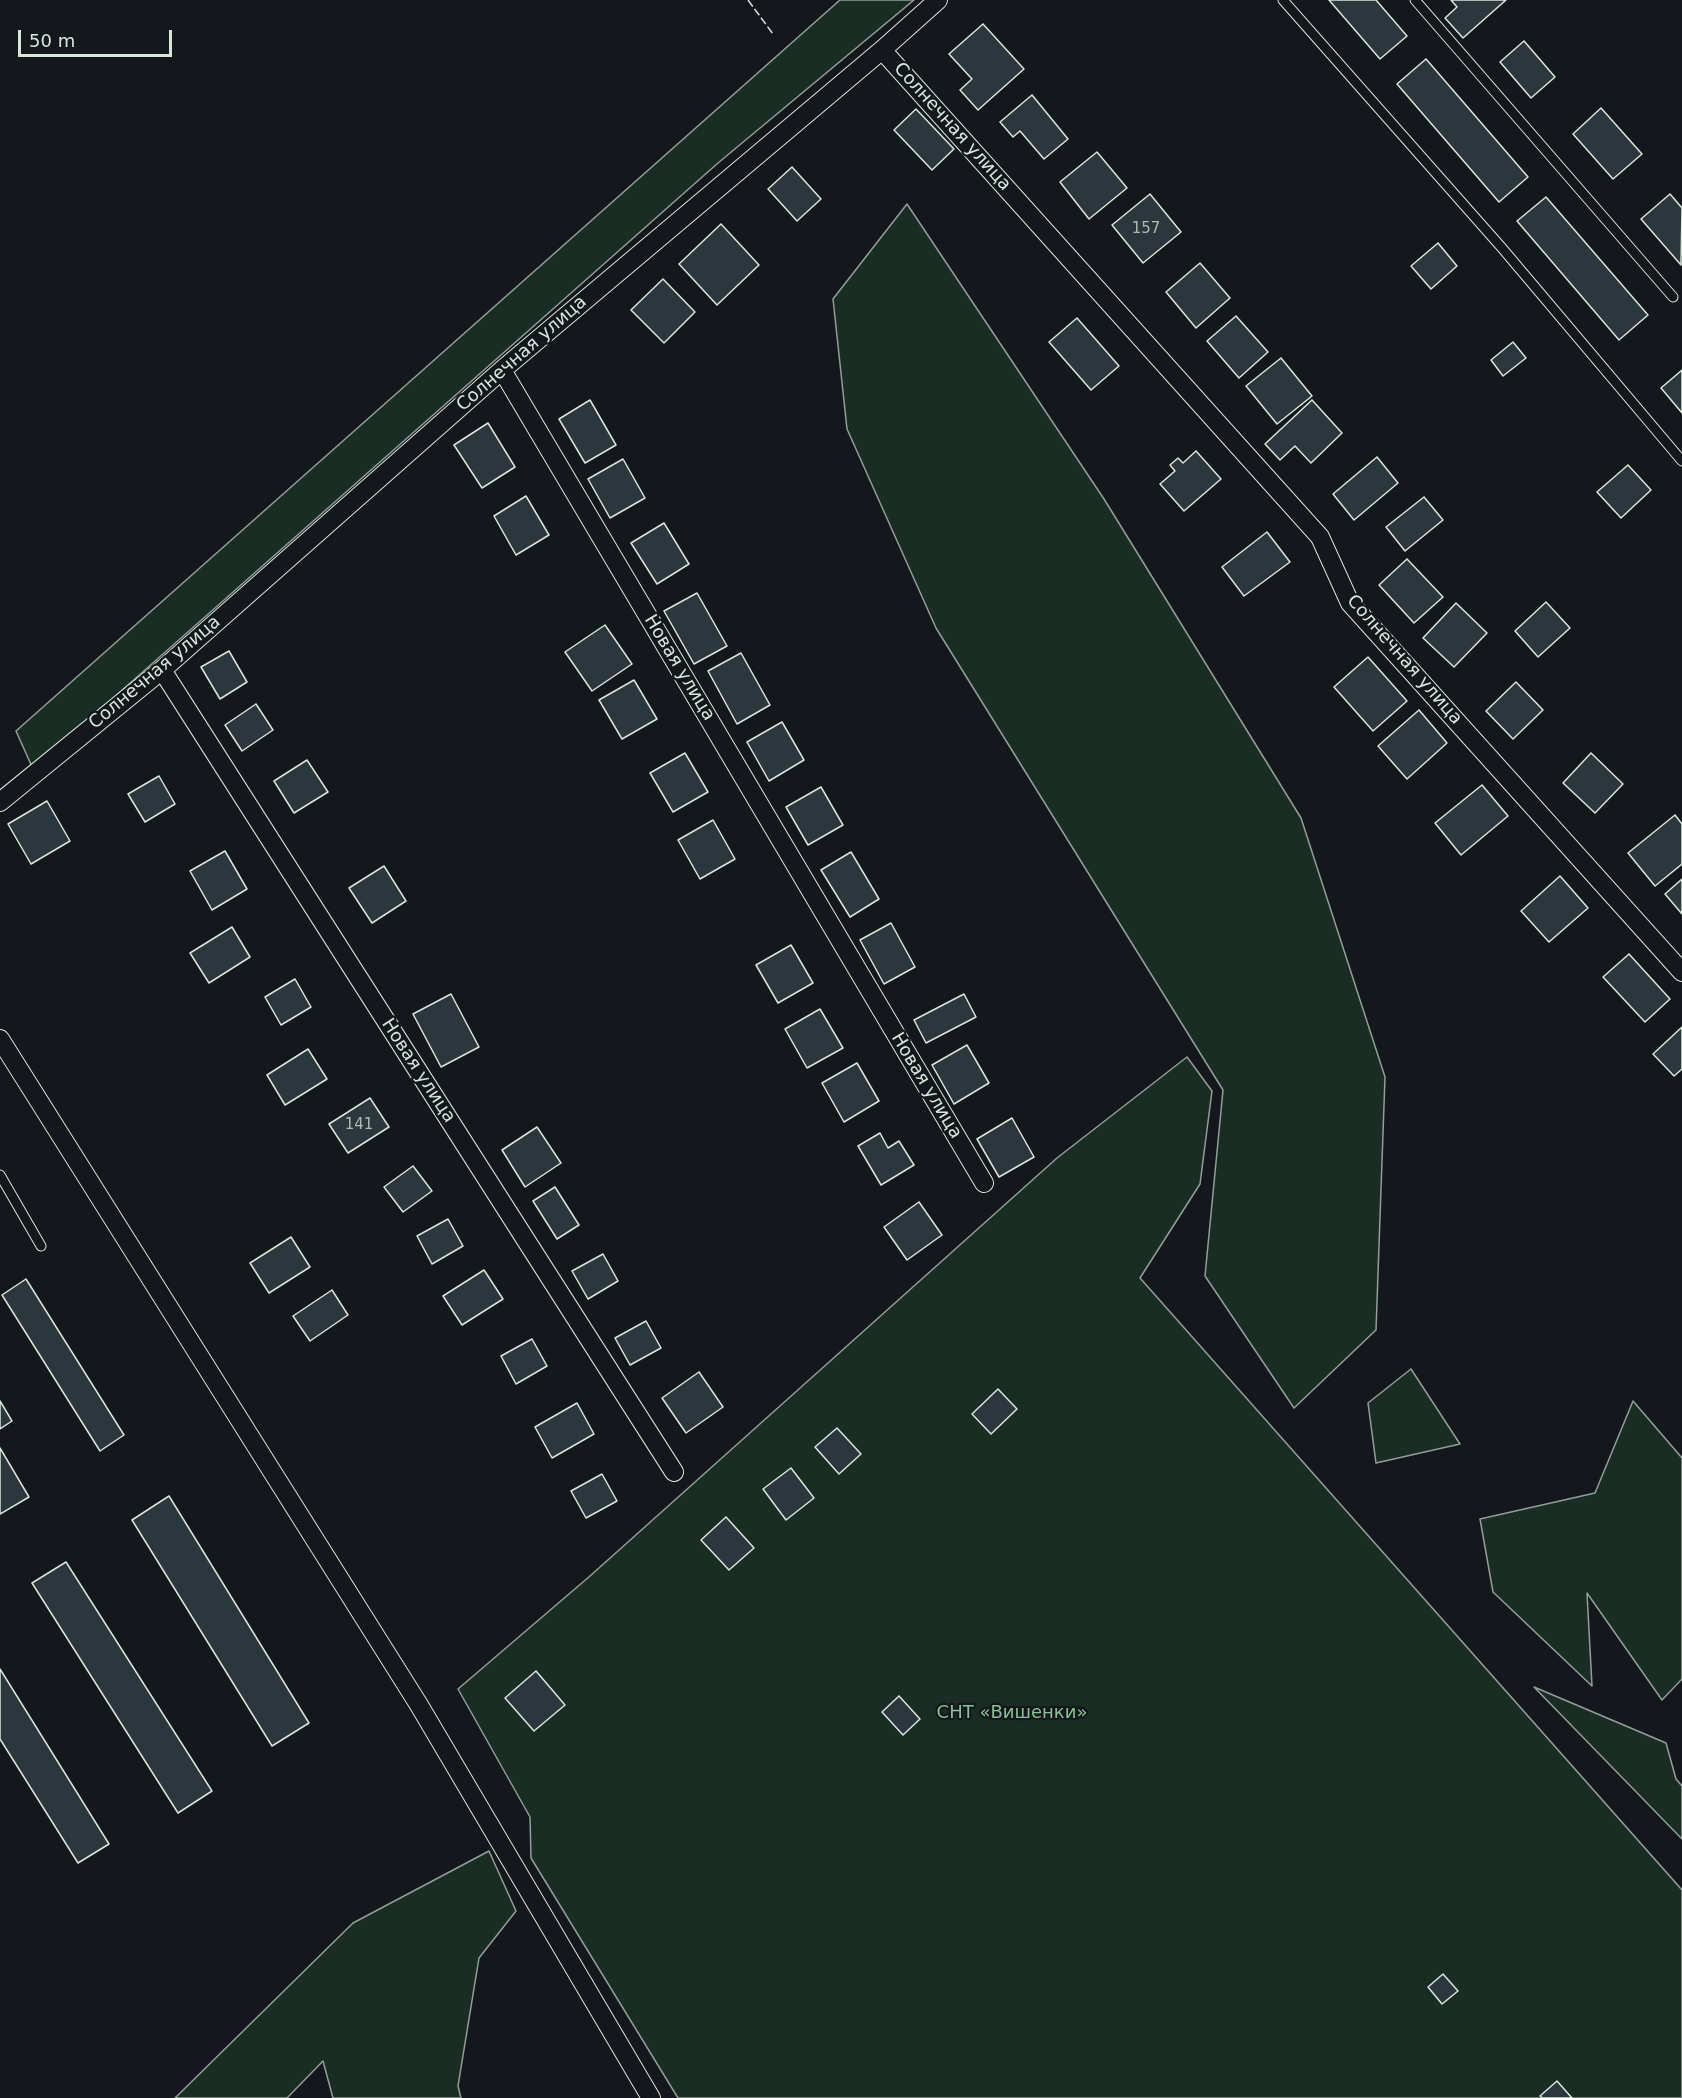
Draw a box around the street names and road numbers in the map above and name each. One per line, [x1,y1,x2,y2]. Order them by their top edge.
street label: Солнечная улица [889,58,1015,196]
street label: Солнечная улица [453,292,591,416]
street label: Солнечная улица [1342,591,1466,729]
street label: Новая улица [639,611,719,725]
street label: Солнечная улица [85,612,225,734]
street label: Новая улица [376,1015,460,1127]
street label: Новая улица [886,1029,966,1143]

